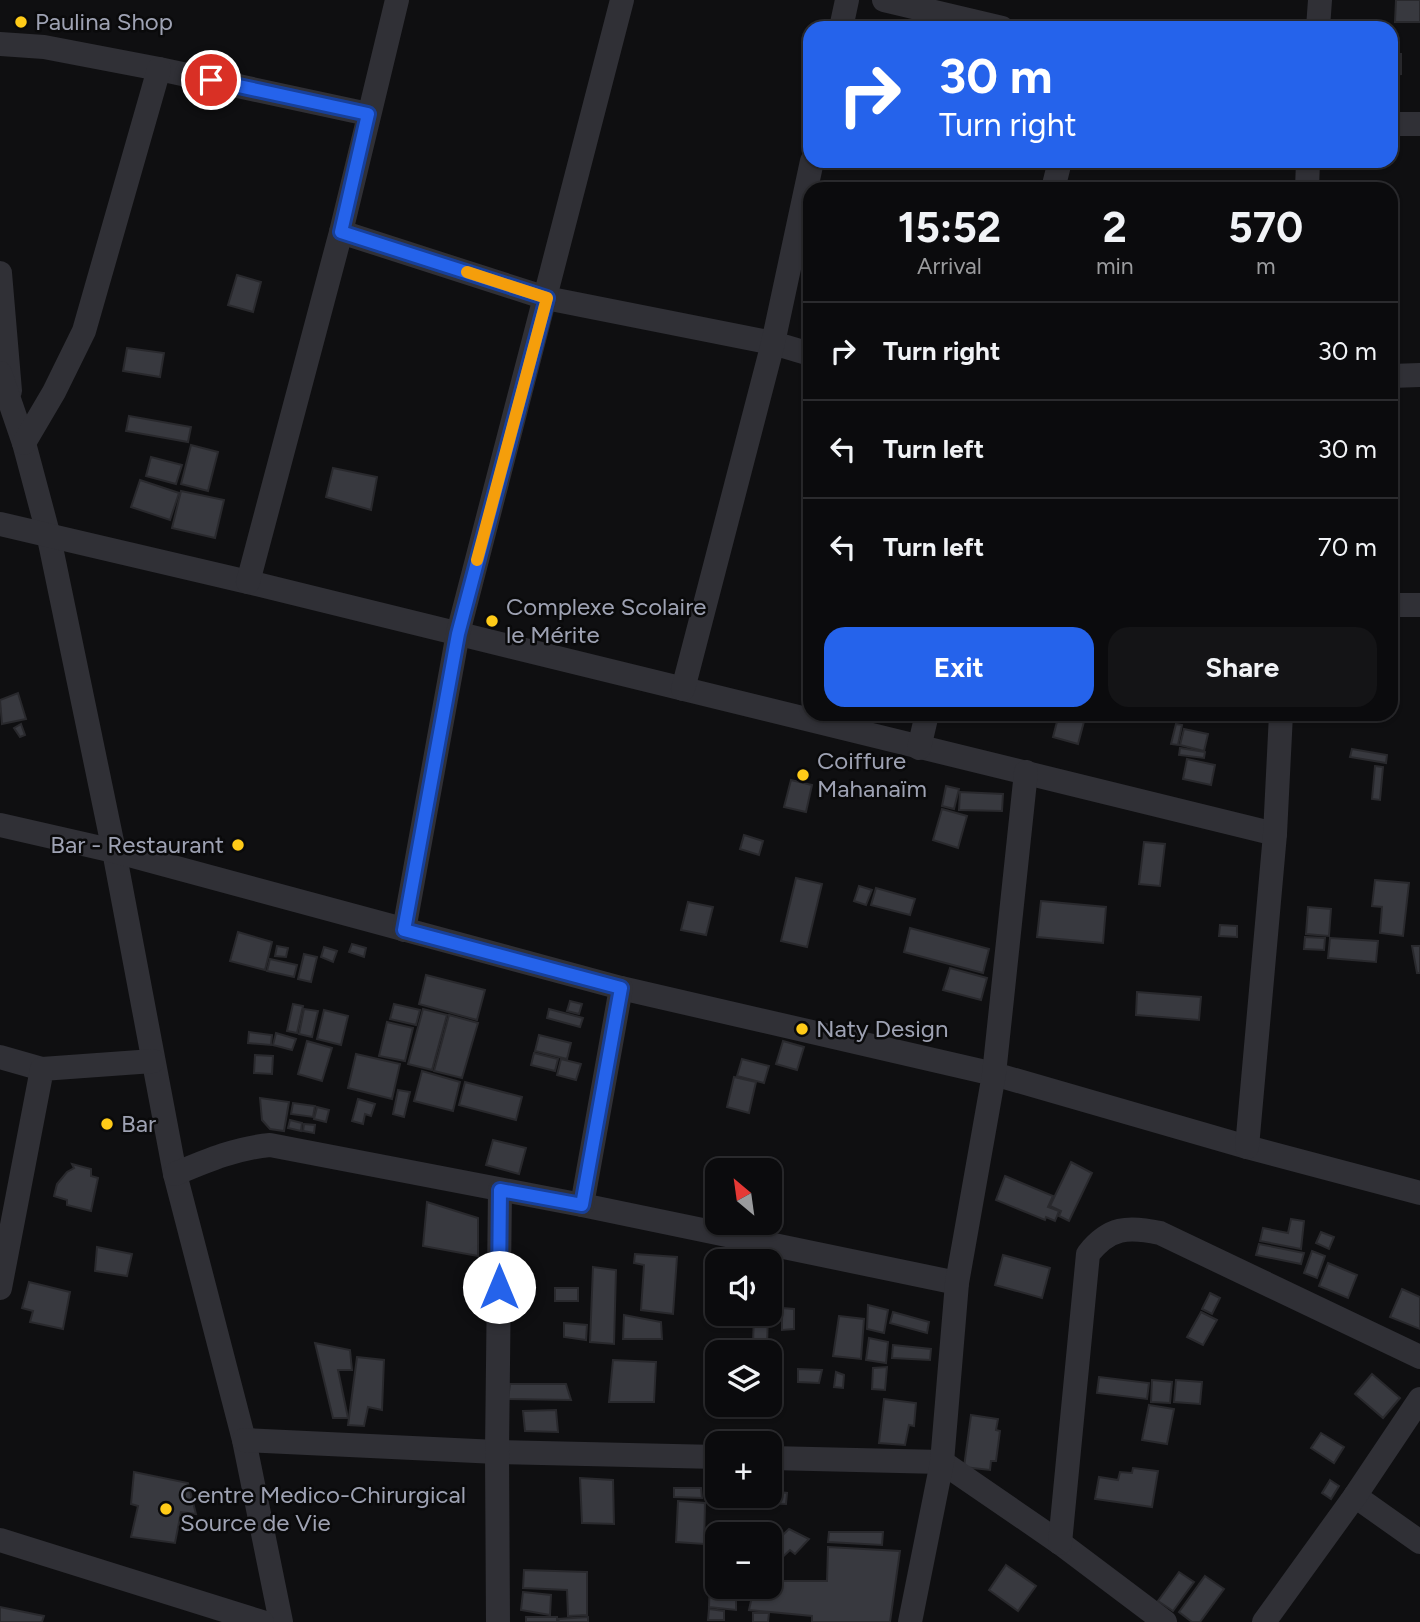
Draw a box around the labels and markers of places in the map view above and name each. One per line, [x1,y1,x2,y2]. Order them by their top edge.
place label: Paulina Shop [35,7,173,36]
marker: Paulina Shop [13,14,29,30]
pin [181,50,241,110]
place label: Complexe Scolaire le Mérite [506,592,706,649]
marker: Complexe Scolaire le Mérite [484,613,500,629]
place label: Coiffure Mahanaïm [817,746,927,803]
marker: Coiffure Mahanaïm [795,767,811,783]
place label: Bar - Restaurant [50,830,224,859]
marker: Bar - Restaurant [230,837,246,853]
place label: Naty Design [816,1014,948,1043]
marker: Naty Design [794,1021,810,1037]
place label: Bar [121,1109,156,1138]
marker: Bar [99,1116,115,1132]
place label: Centre Medico-Chirurgical Source de Vie [180,1480,466,1537]
marker: Centre Medico-Chirurgical Source de Vie [158,1501,174,1517]

